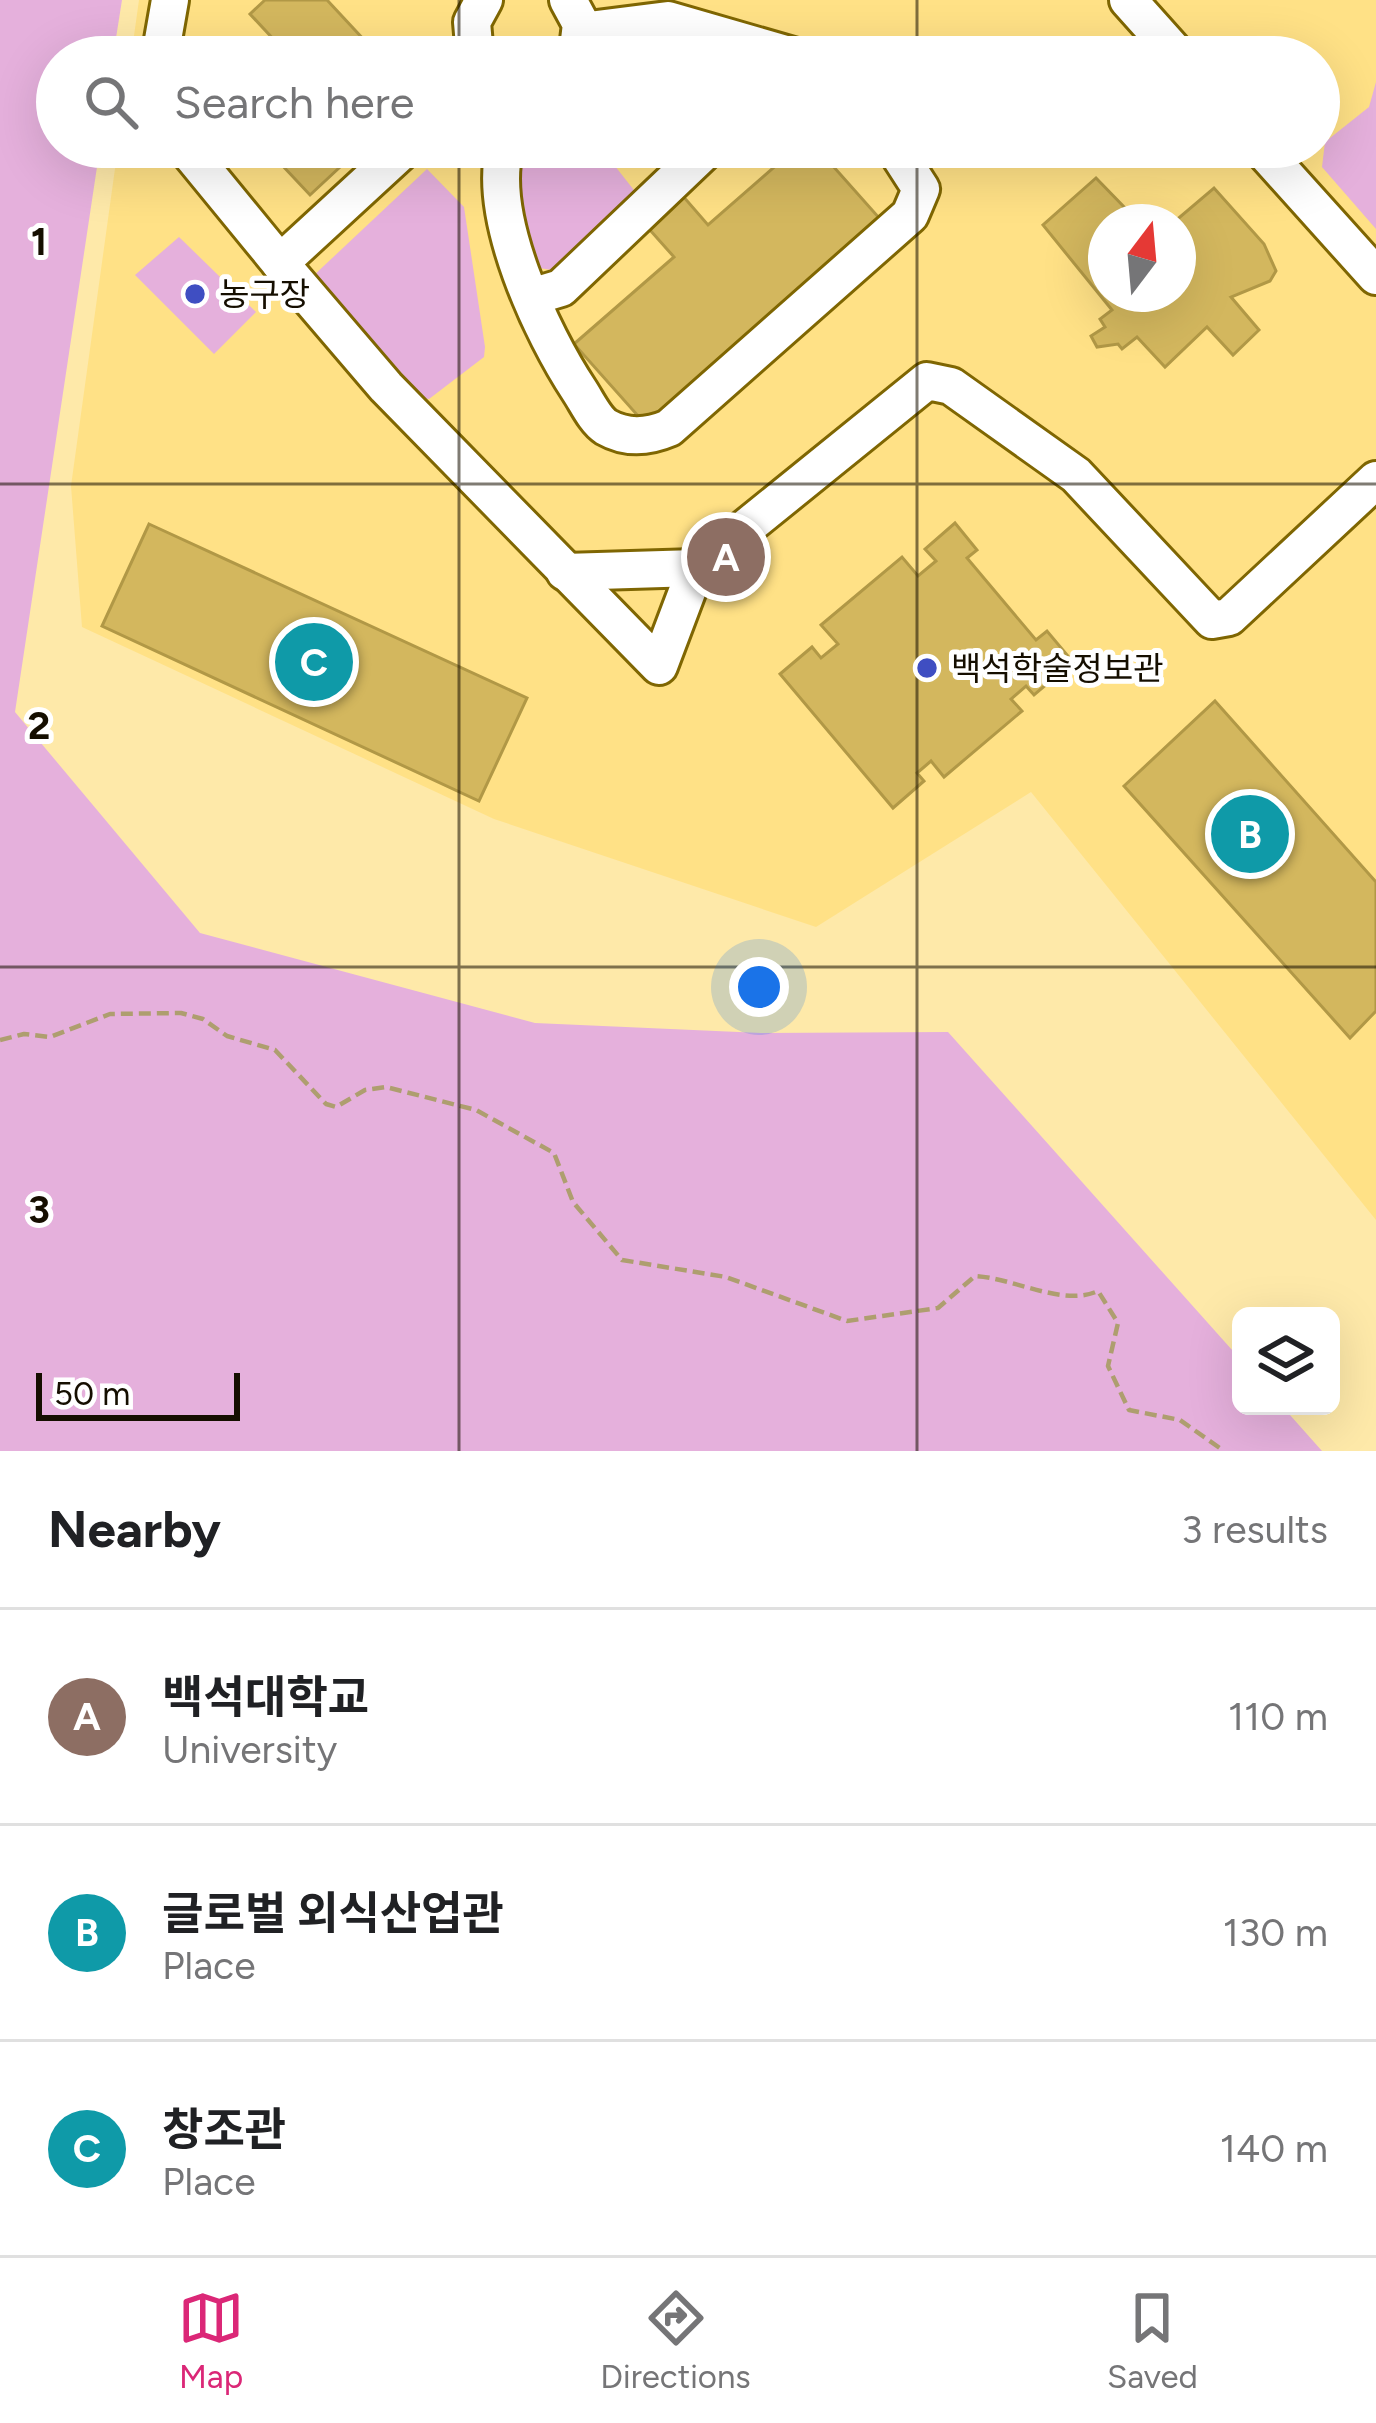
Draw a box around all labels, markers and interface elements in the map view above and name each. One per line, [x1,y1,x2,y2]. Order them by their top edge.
search box [36,36,1340,168]
icon: search [78,69,144,135]
text: Search here [174,75,414,129]
north arrow [1088,204,1196,312]
text: 1 [31,218,47,265]
place label: 농구장 [219,275,310,314]
marker: 농구장 [182,281,208,307]
pin: A [687,512,765,602]
pin: C [275,617,353,707]
place label: 백석학술정보관 [951,649,1164,688]
marker: 백석학술정보관 [914,655,940,681]
text: 2 [28,702,50,749]
pin: B [1211,789,1289,879]
your location [729,957,789,1017]
text: 3 [28,1186,50,1233]
map controls [1232,1307,1340,1415]
button: layers [1232,1307,1340,1415]
scale bar [36,1367,240,1420]
text: 50 m [54,1374,130,1413]
text: Nearby [48,1499,221,1560]
text: 3 results [1181,1506,1328,1553]
text: 백석대학교 [162,1670,369,1724]
text: A [73,1693,101,1740]
text: 110 m [1228,1693,1328,1740]
text: University [162,1726,337,1773]
text: 글로벌 외식산업관 [162,1886,504,1940]
text: B [75,1909,99,1956]
text: 130 m [1223,1909,1328,1956]
text: Place [162,1942,255,1989]
text: 창조관 [162,2102,286,2156]
text: C [73,2125,101,2172]
text: 140 m [1220,2125,1328,2172]
text: Place [162,2158,255,2205]
tab: Map [178,2285,244,2396]
tab: Directions [600,2285,751,2396]
tab: Saved [1107,2285,1198,2396]

